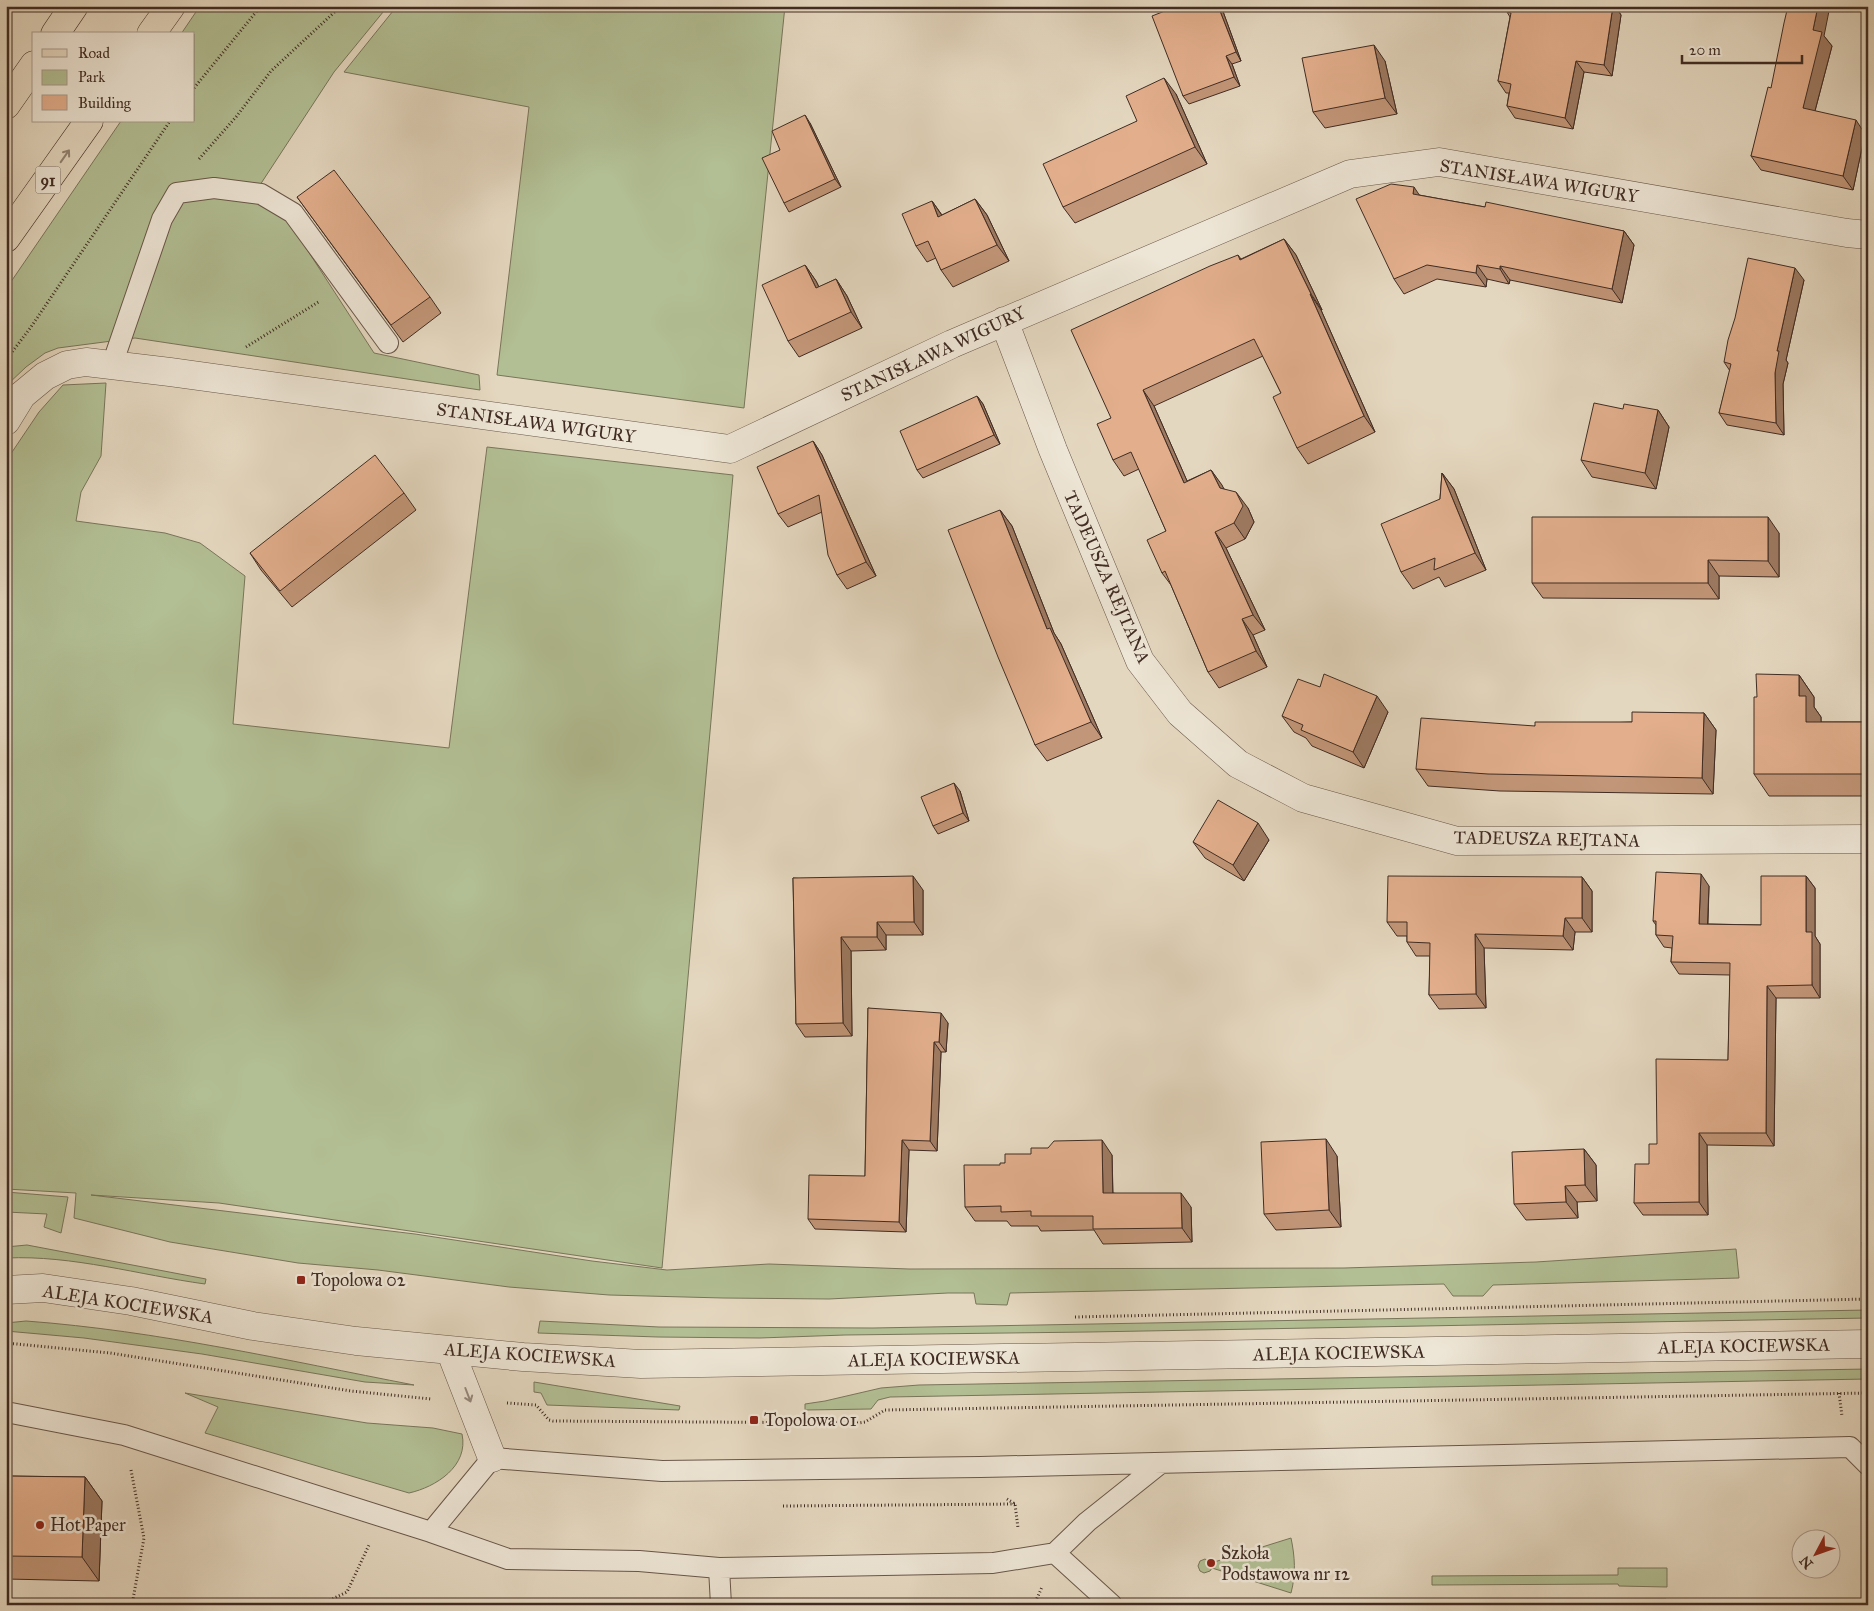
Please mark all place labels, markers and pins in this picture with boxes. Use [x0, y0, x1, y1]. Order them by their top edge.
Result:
place label: Topolowa 02 [311, 1269, 406, 1291]
marker: Topolowa 02 [295, 1274, 307, 1286]
place label: Topolowa 01 [764, 1409, 857, 1431]
marker: Topolowa 01 [748, 1414, 760, 1426]
place label: Hot Paper [50, 1514, 126, 1536]
marker: Hot Paper [34, 1519, 46, 1531]
place label: Szkoła Podstawowa nr 12 [1221, 1542, 1350, 1585]
marker: Szkoła Podstawowa nr 12 [1205, 1557, 1217, 1569]

